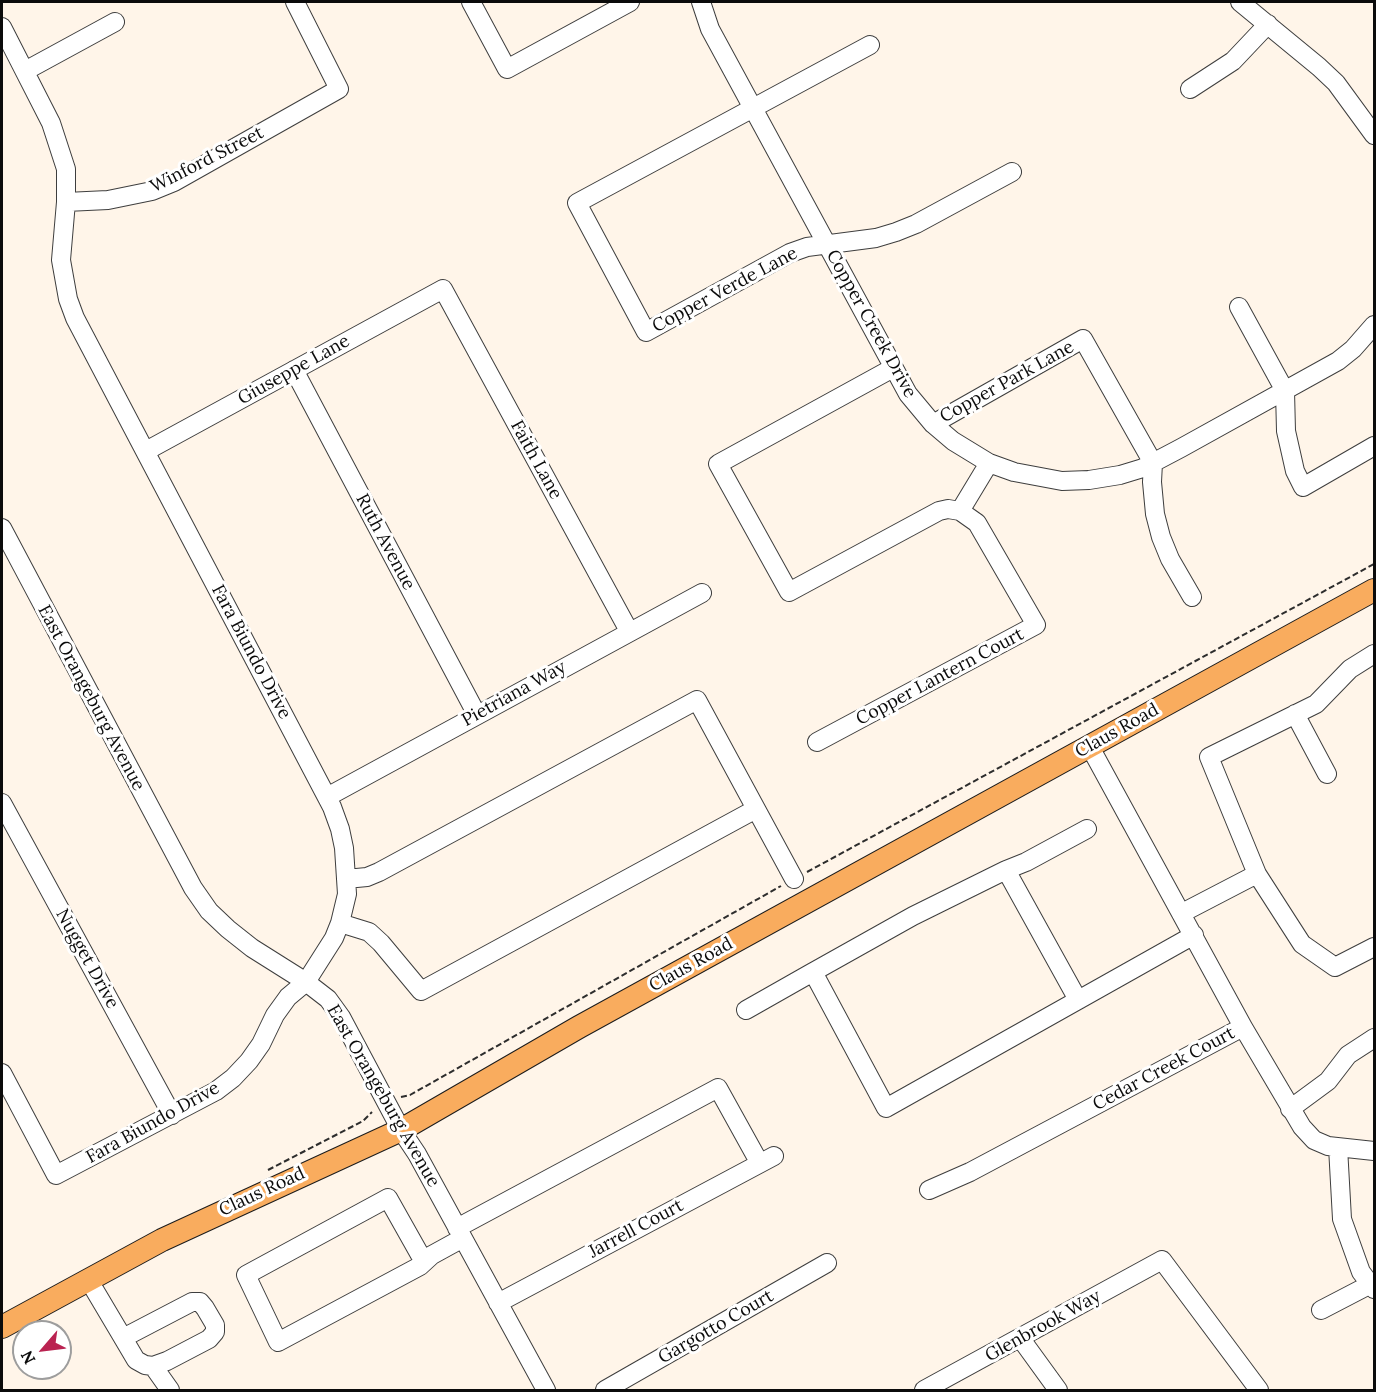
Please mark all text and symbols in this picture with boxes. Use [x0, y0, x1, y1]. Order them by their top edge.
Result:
street label: Winford Street [147, 122, 267, 198]
street label: Copper Verde Lane [649, 243, 801, 337]
street label: Copper Creek Drive [821, 246, 921, 402]
street label: Giuseppe Lane [234, 330, 354, 410]
street label: Copper Park Lane [936, 336, 1078, 428]
street label: Faith Lane [505, 417, 567, 503]
street label: Ruth Avenue [351, 490, 419, 594]
street label: Fara Biundo Drive [207, 581, 295, 723]
street label: East Orangeburg Avenue [33, 602, 149, 794]
street label: Copper Lantern Court [853, 624, 1027, 730]
street label: Pietriana Way [458, 657, 570, 731]
street label: Claus Road [1071, 699, 1163, 763]
street label: Nugget Drive [51, 905, 123, 1013]
street label: Claus Road [645, 933, 737, 997]
street label: East Orangeburg Avenue [322, 1001, 444, 1191]
street label: Cedar Creek Court [1089, 1022, 1239, 1116]
street label: Fara Biundo Drive [83, 1077, 223, 1169]
street label: Claus Road [216, 1163, 308, 1221]
street label: Jarrell Court [585, 1195, 687, 1263]
street label: Gargotto Court [655, 1285, 777, 1369]
street label: Glenbrook Way [981, 1285, 1105, 1367]
north arrow [12, 1320, 72, 1380]
text: N [16, 1347, 40, 1368]

